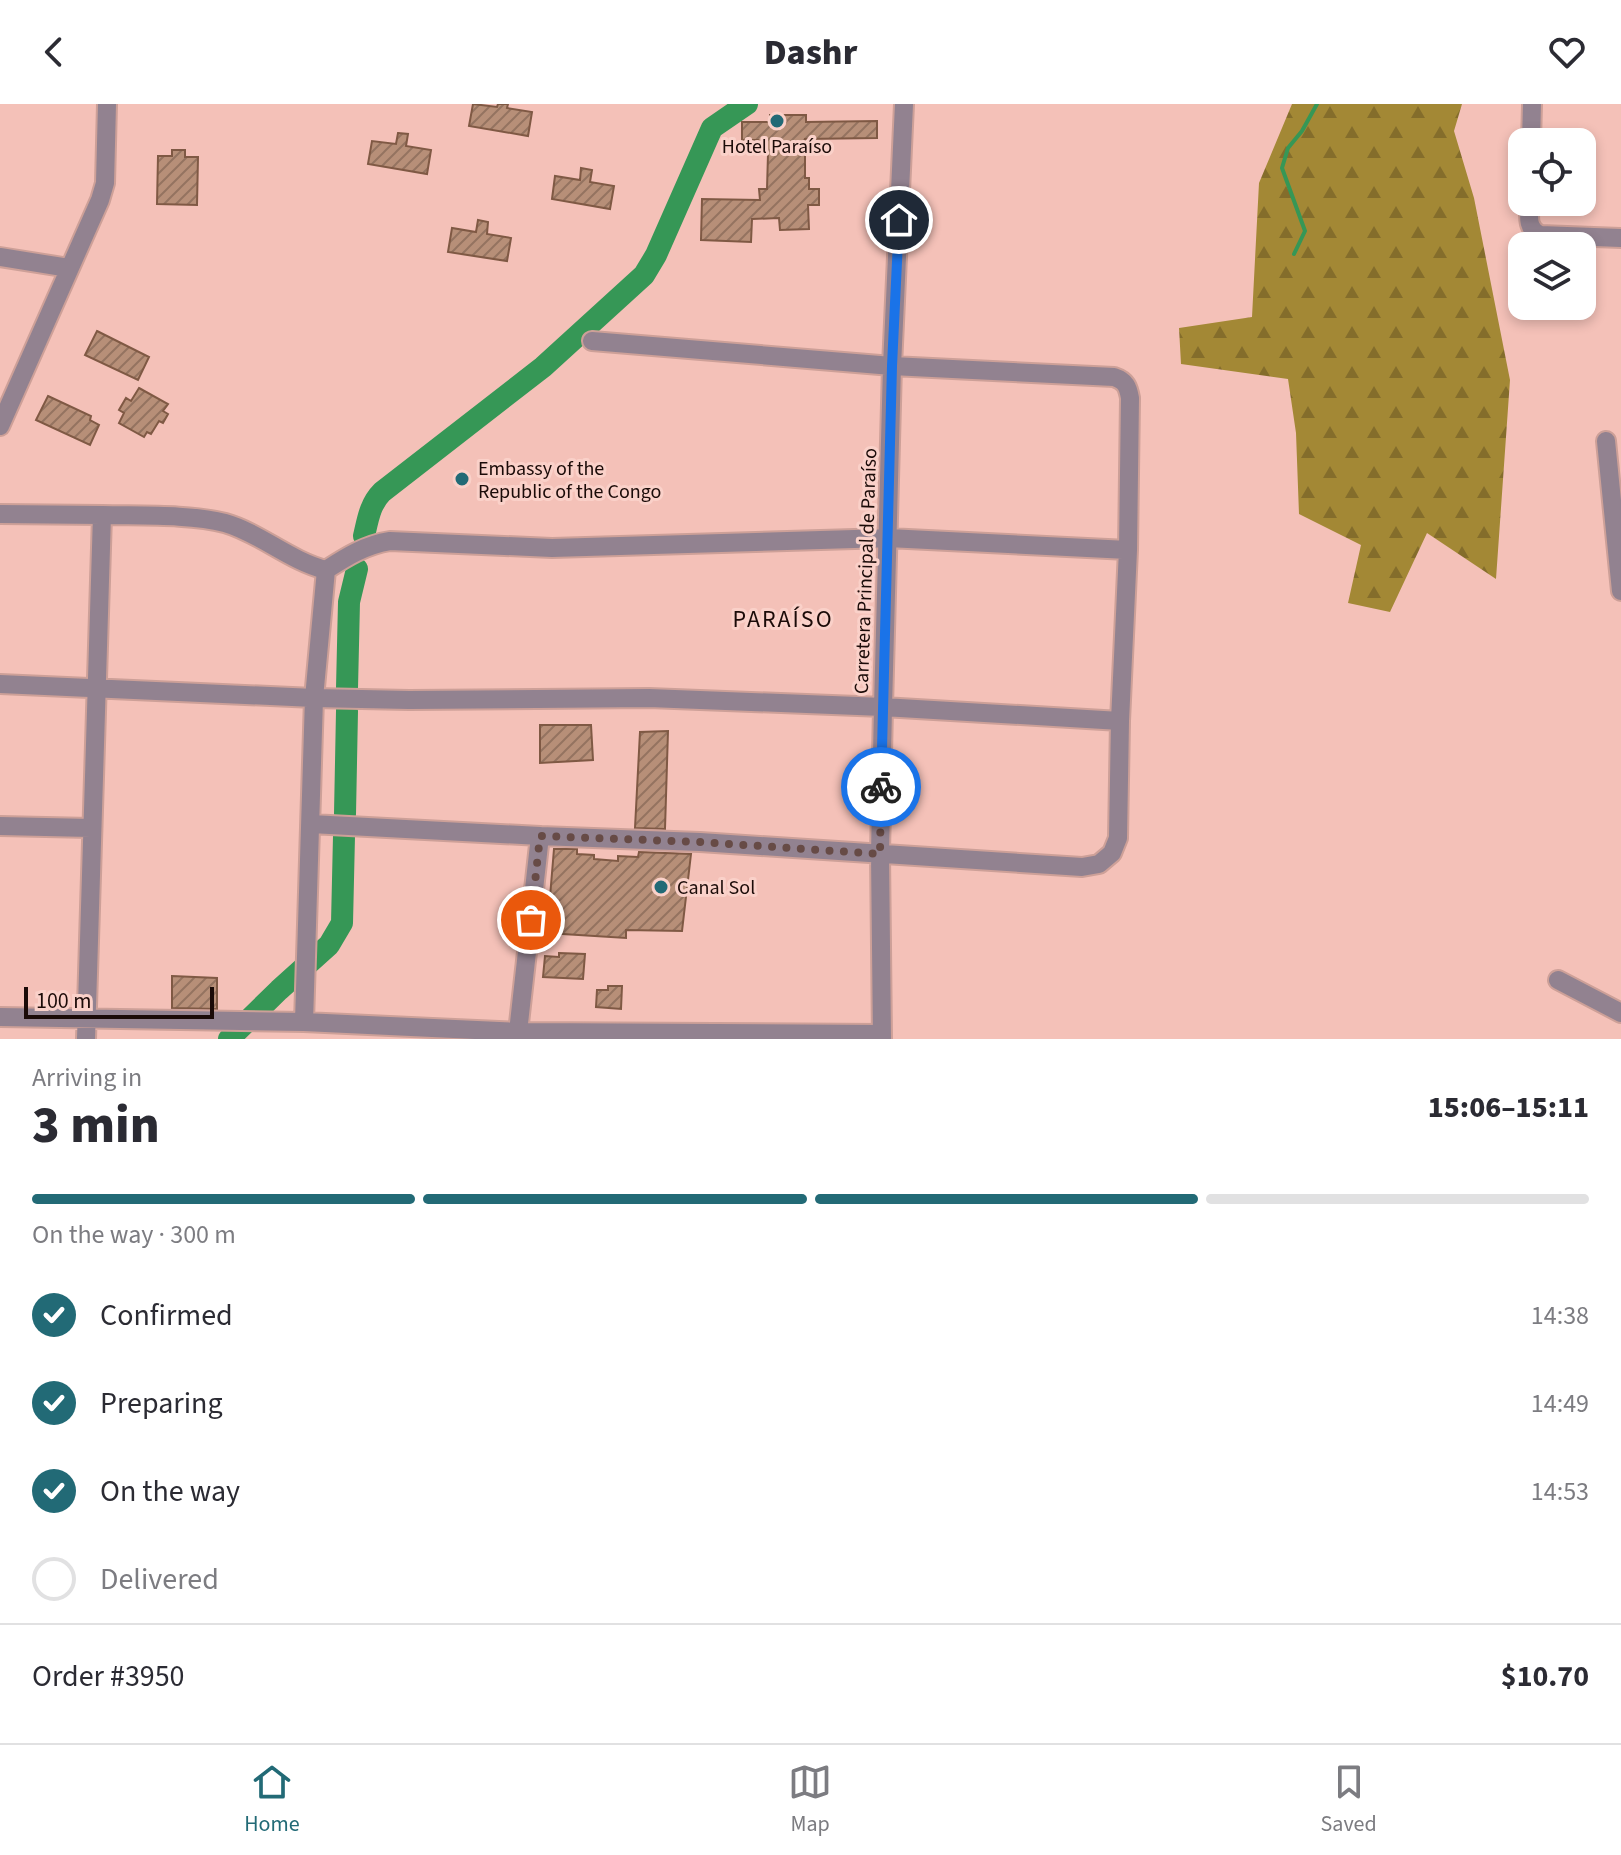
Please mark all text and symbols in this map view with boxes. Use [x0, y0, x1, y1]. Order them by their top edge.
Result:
text: Dashr [764, 27, 857, 78]
icon: back [32, 30, 76, 74]
icon: heart [1545, 30, 1589, 74]
marker: Hotel Paraíso [768, 112, 786, 130]
map controls [1508, 128, 1596, 320]
button: locate [1508, 128, 1596, 216]
place label: Hotel Paraíso [722, 133, 832, 161]
pin [865, 186, 933, 254]
icon: home [877, 198, 921, 242]
button: layers [1508, 232, 1596, 320]
street label: Carretera Principal de Paraíso [848, 447, 884, 695]
place label: Embassy of the Republic of the Congo [478, 455, 661, 506]
marker: Embassy of the Republic of the Congo [453, 470, 471, 488]
district label: PARAÍSO [732, 602, 834, 637]
courier [841, 747, 921, 827]
icon: bike [859, 765, 903, 809]
place label: Canal Sol [677, 874, 755, 902]
marker: Canal Sol [652, 878, 670, 896]
pin [497, 886, 565, 954]
icon: bag [509, 898, 553, 942]
scale bar [24, 983, 214, 1019]
text: 100 m [36, 985, 91, 1017]
text: Arriving in [32, 1059, 142, 1096]
text: 15:06–15:11 [1428, 1086, 1589, 1129]
text: 3 min [32, 1089, 160, 1163]
text: On the way · 300 m [32, 1216, 236, 1253]
icon: check [32, 1293, 76, 1337]
text: Confirmed [100, 1294, 233, 1337]
text: 14:38 [1531, 1297, 1589, 1334]
icon: check [32, 1381, 76, 1425]
text: Preparing [100, 1382, 223, 1425]
text: 14:49 [1531, 1385, 1589, 1422]
icon: check [32, 1469, 76, 1513]
text: On the way [100, 1470, 240, 1513]
text: 14:53 [1531, 1473, 1589, 1510]
text: Delivered [100, 1558, 219, 1601]
text: Order #3950 [32, 1655, 185, 1698]
text: $10.70 [1501, 1655, 1589, 1698]
tab: Home [244, 1760, 300, 1840]
tab: Map [788, 1760, 832, 1840]
tab: Saved [1321, 1760, 1377, 1840]

